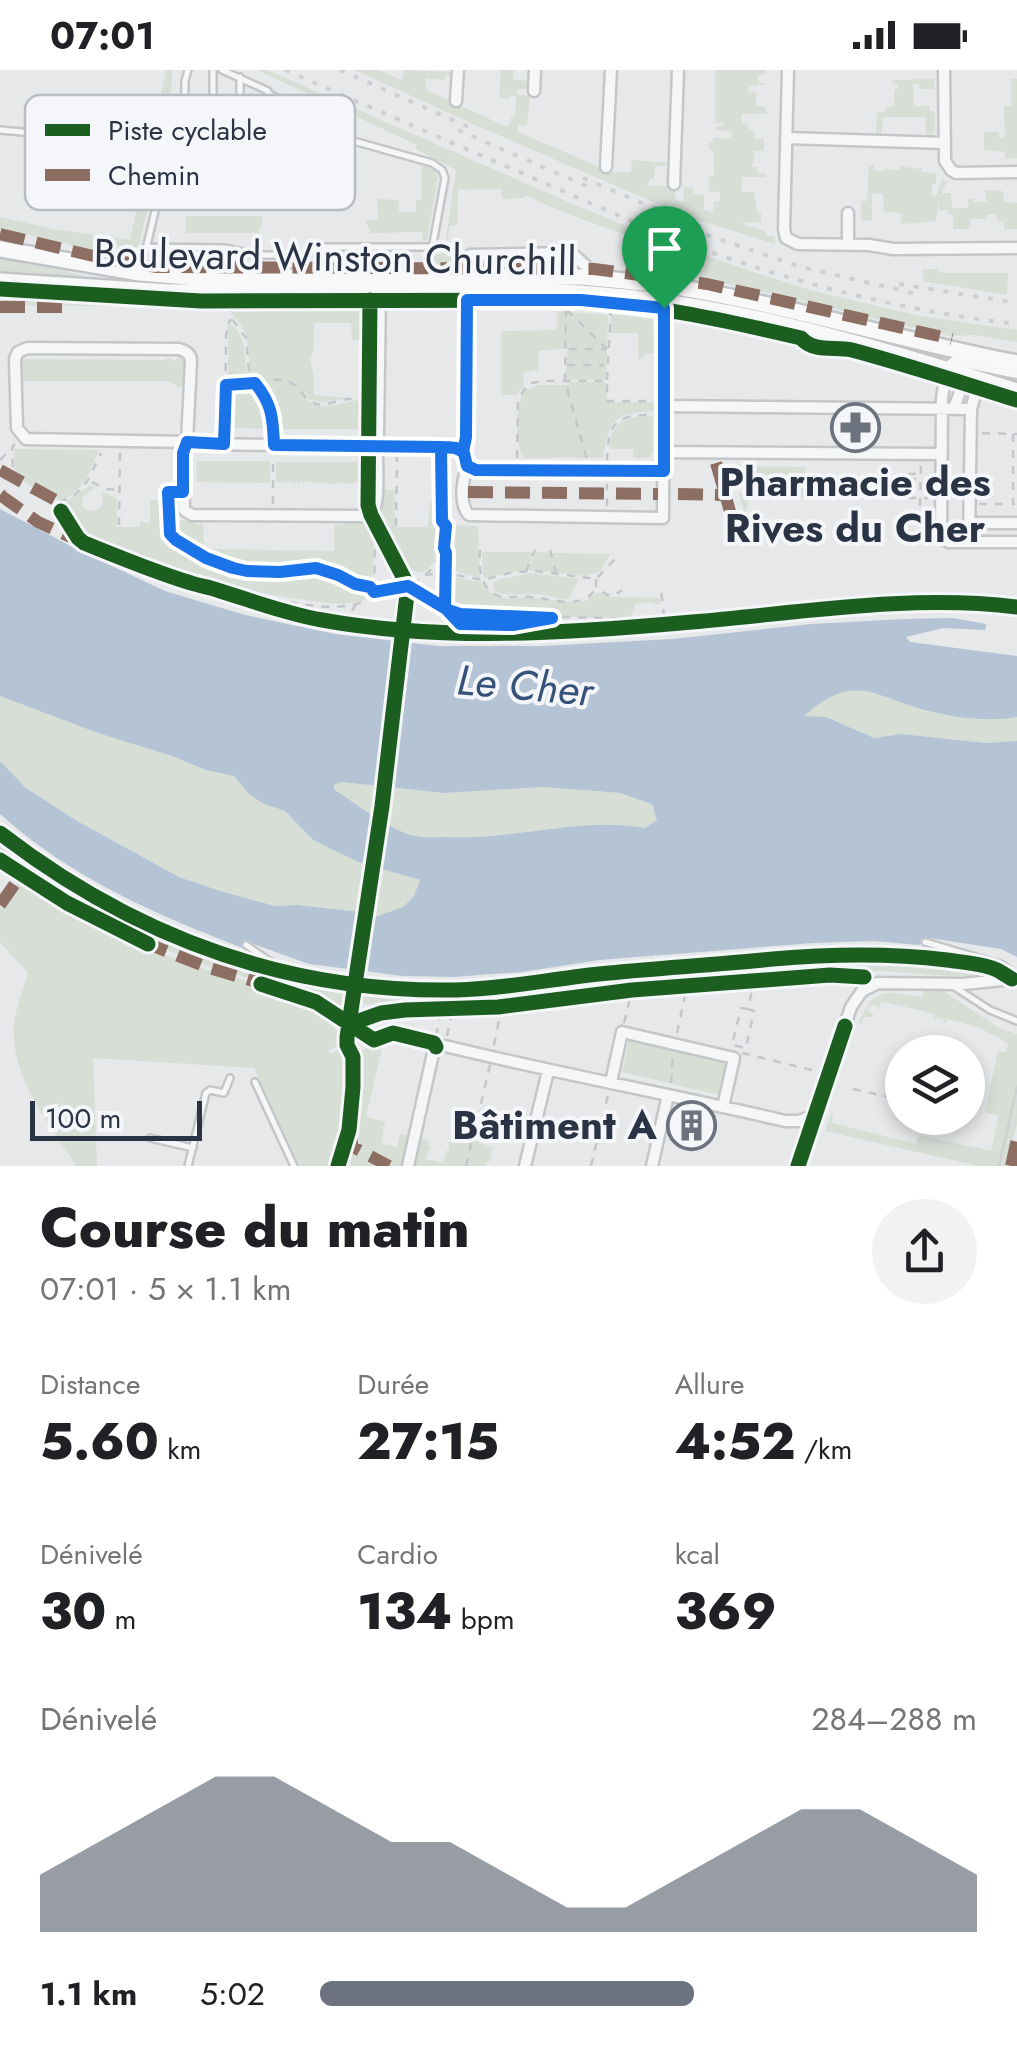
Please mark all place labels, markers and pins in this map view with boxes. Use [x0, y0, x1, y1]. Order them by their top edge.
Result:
pin [622, 206, 707, 309]
pharmacy icon: Pharmacie des Rives du Cher [829, 401, 881, 453]
place label: Pharmacie des Rives du Cher [719, 453, 991, 557]
place label: Bâtiment A [452, 1096, 658, 1154]
building icon: Bâtiment A [666, 1099, 718, 1151]

